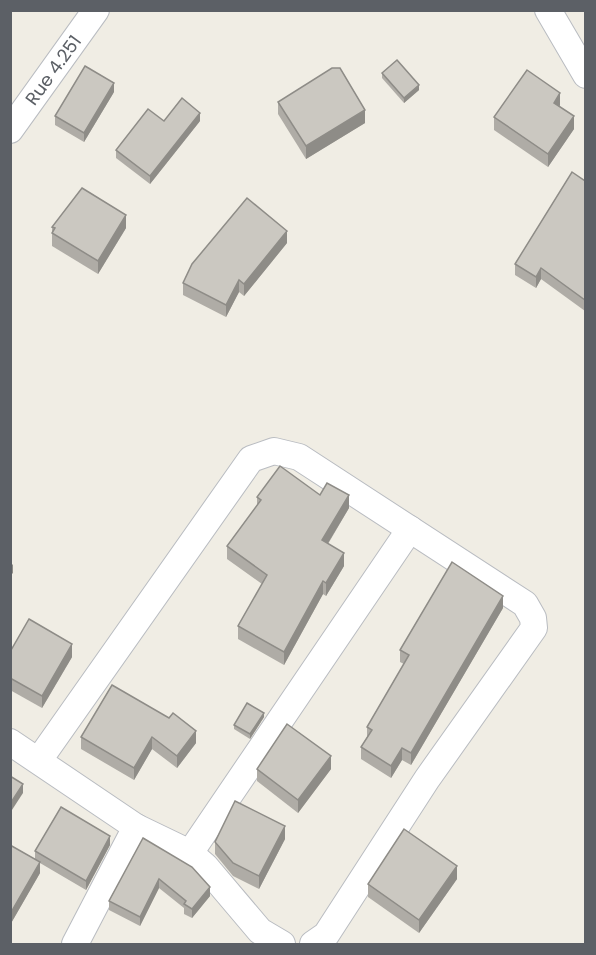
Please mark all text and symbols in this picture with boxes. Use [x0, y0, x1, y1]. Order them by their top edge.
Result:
street label: Rue 4.251 [19, 30, 87, 110]

